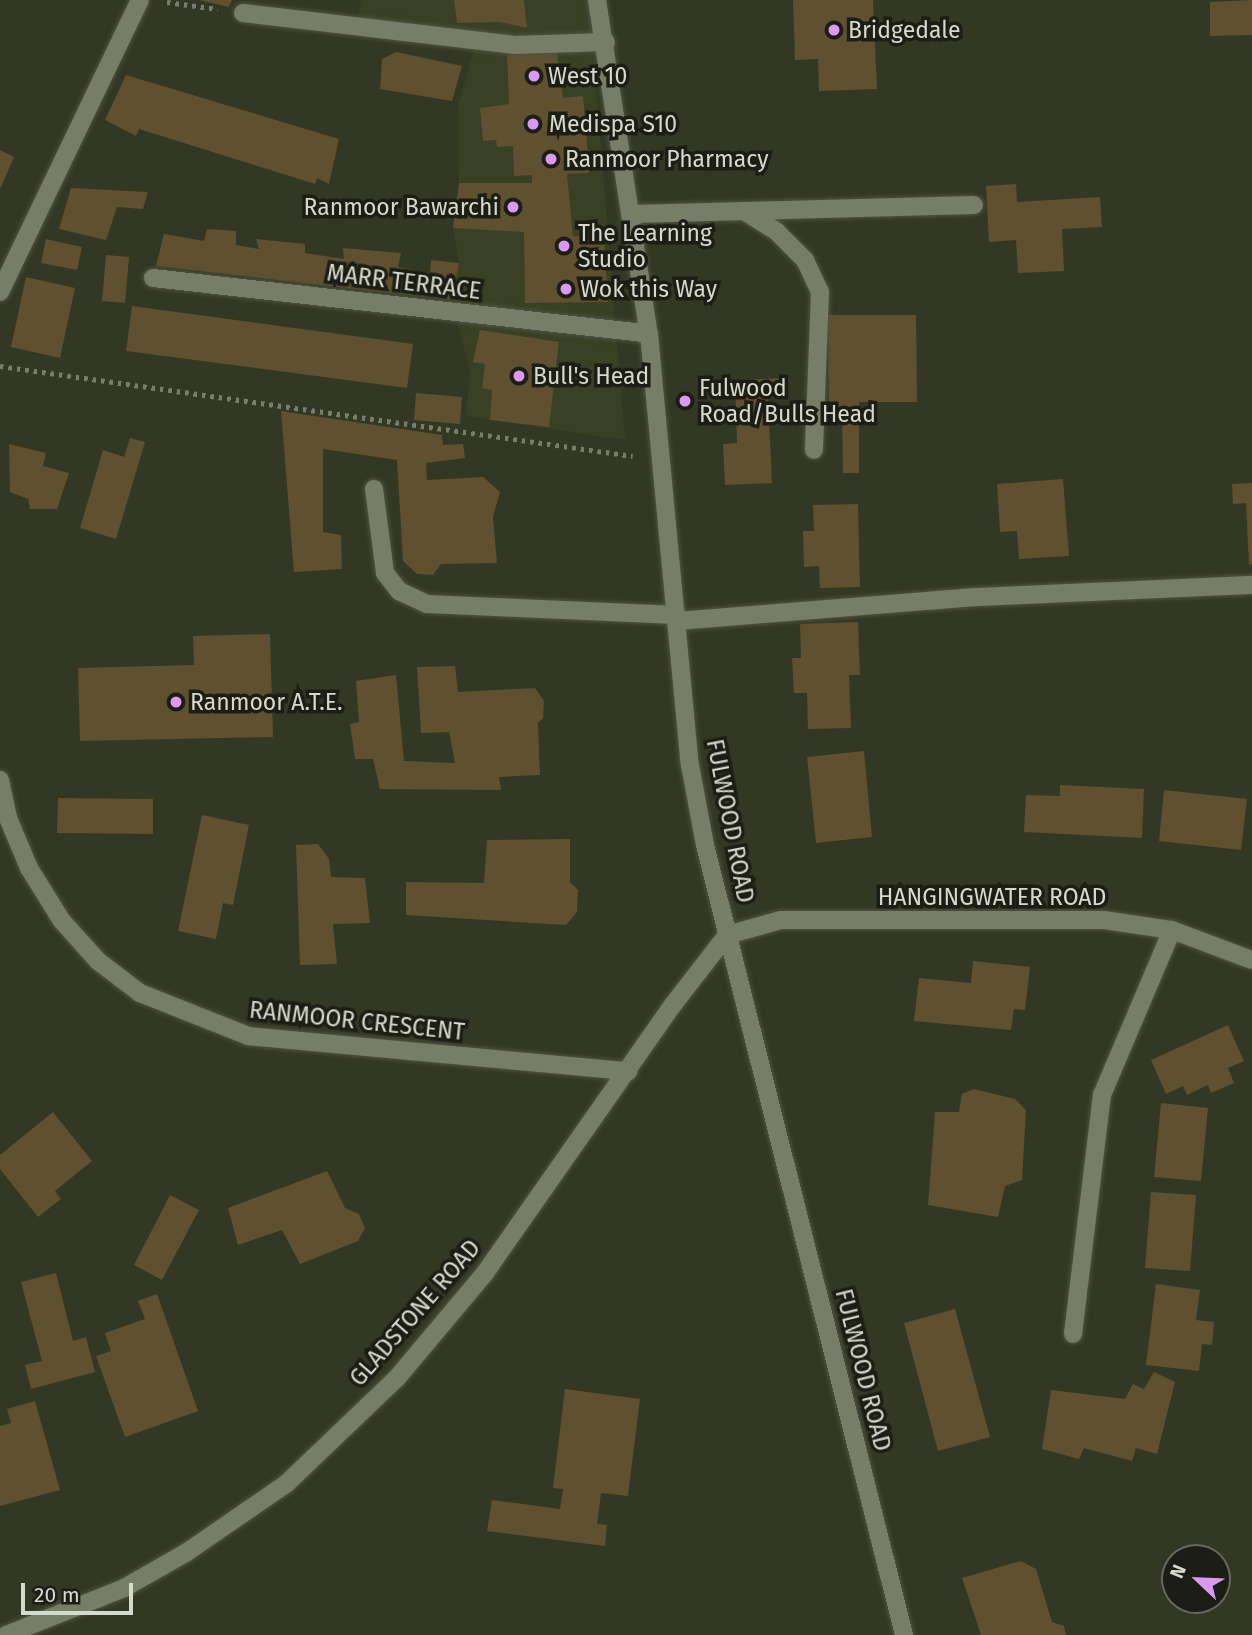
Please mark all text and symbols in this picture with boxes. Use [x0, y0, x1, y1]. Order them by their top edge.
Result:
place label: Bridgedale [848, 16, 960, 44]
marker: Bridgedale [826, 22, 842, 38]
place label: West 10 [548, 62, 627, 90]
marker: West 10 [526, 68, 542, 84]
place label: Medispa S10 [549, 110, 677, 138]
marker: Medispa S10 [523, 114, 543, 134]
place label: Ranmoor Pharmacy [565, 145, 769, 173]
marker: Ranmoor Pharmacy [543, 151, 559, 167]
place label: Ranmoor Bawarchi [304, 193, 499, 221]
marker: Ranmoor Bawarchi [505, 199, 521, 215]
place label: The Learning Studio [578, 219, 712, 273]
marker: The Learning Studio [556, 238, 572, 254]
street label: MARR TERRACE [325, 259, 483, 305]
place label: Wok this Way [580, 275, 717, 303]
marker: Wok this Way [558, 281, 574, 297]
place label: Bull's Head [533, 362, 649, 390]
marker: Bull's Head [511, 368, 527, 384]
place label: Fulwood Road/Bulls Head [699, 374, 876, 428]
marker: Fulwood Road/Bulls Head [677, 393, 693, 409]
place label: Ranmoor A.T.E. [190, 688, 342, 716]
marker: Ranmoor A.T.E. [168, 694, 184, 710]
street label: FULWOOD ROAD [701, 737, 759, 905]
street label: HANGINGWATER ROAD [878, 883, 1106, 911]
street label: RANMOOR CRESCENT [248, 996, 466, 1046]
street label: GLADSTONE ROAD [344, 1234, 486, 1392]
street label: FULWOOD ROAD [830, 1286, 896, 1454]
north arrow [1161, 1544, 1231, 1614]
text: N [1165, 1561, 1191, 1582]
scale bar [24, 1568, 136, 1612]
text: 20 m [34, 1582, 80, 1608]

